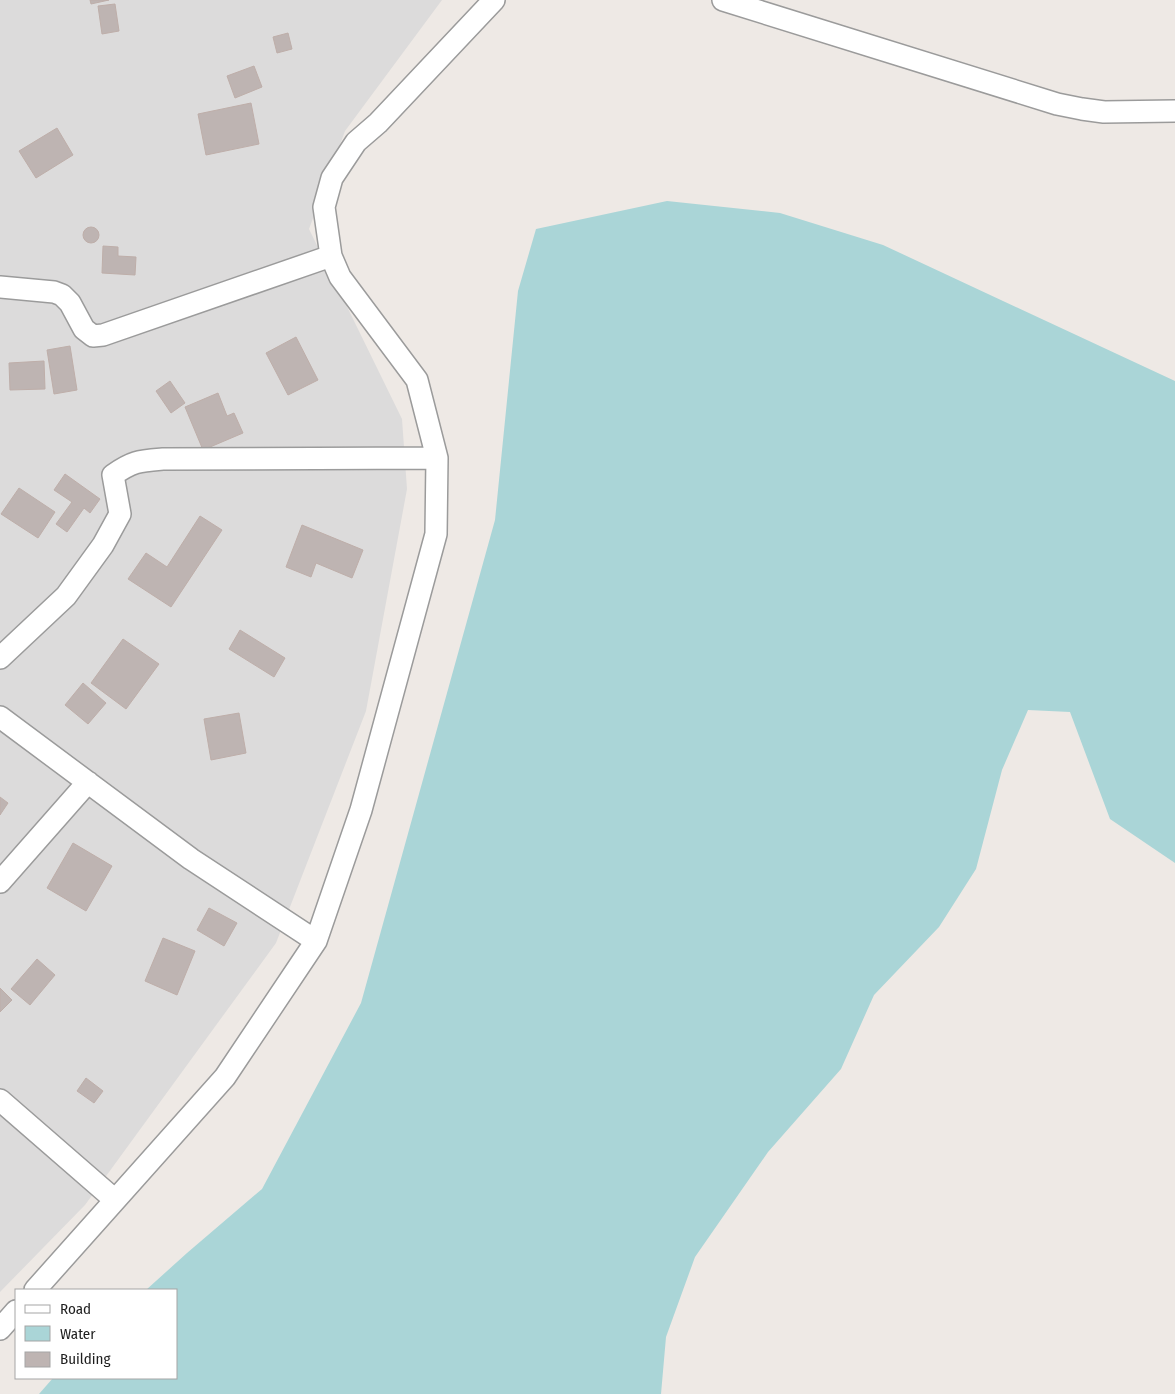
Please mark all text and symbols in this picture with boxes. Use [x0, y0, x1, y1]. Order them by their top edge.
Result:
legend [15, 1289, 178, 1379]
text: Road [60, 1300, 91, 1318]
text: Water [60, 1325, 96, 1343]
text: Building [60, 1350, 111, 1368]

